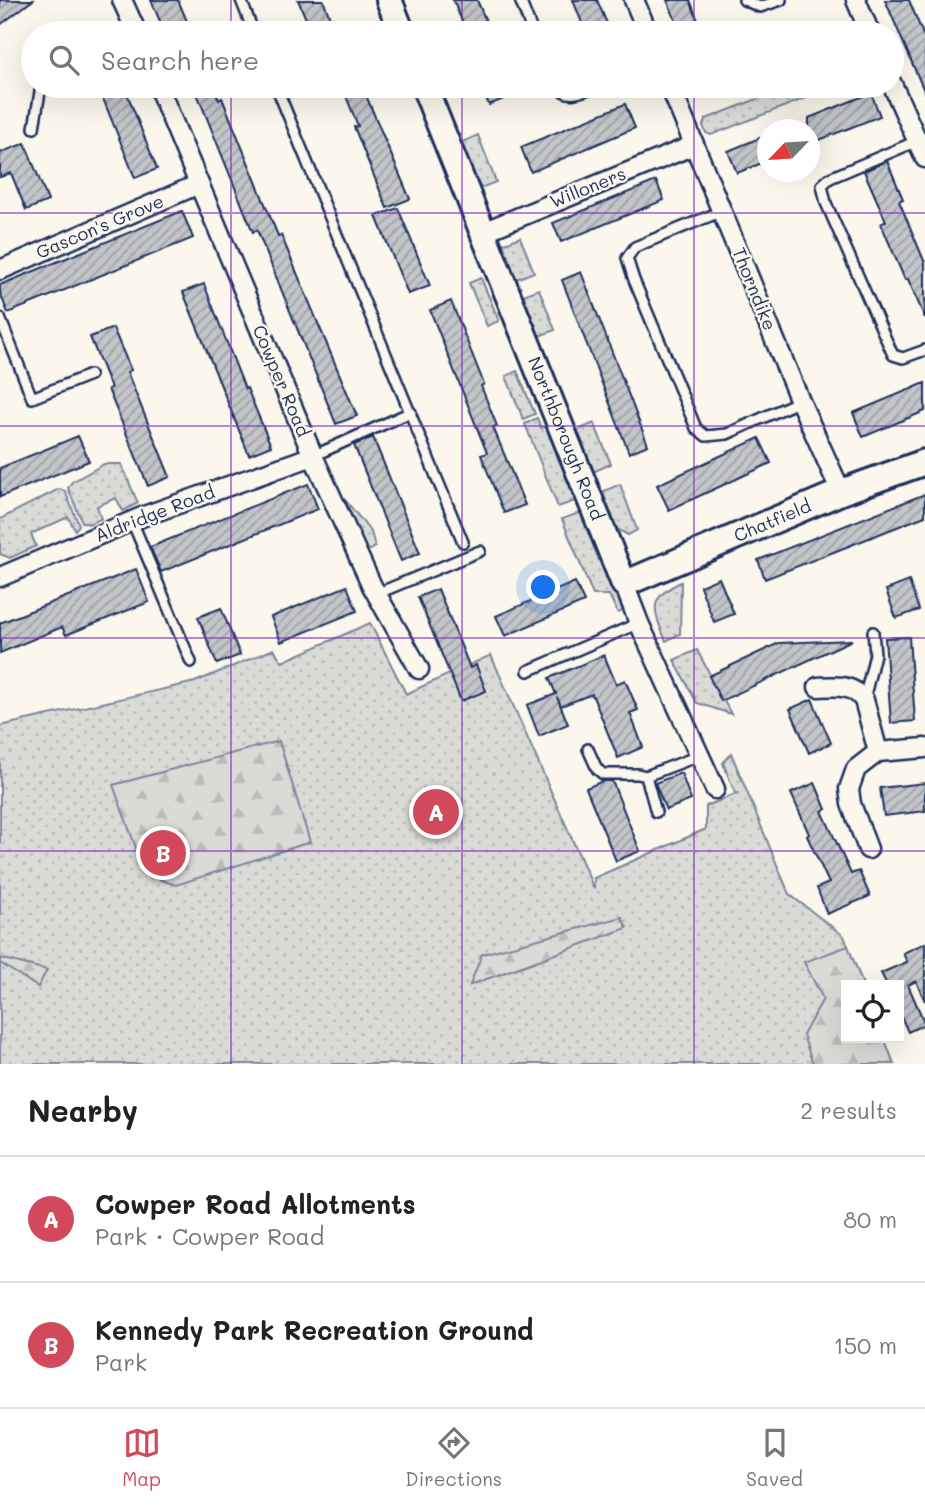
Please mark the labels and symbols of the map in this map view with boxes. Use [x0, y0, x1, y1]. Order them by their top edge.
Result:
north arrow [757, 119, 820, 182]
street label: Willoners [546, 161, 629, 213]
street label: Gascon's Grove [32, 188, 167, 264]
street label: Thorndike [727, 244, 782, 334]
street label: Cowper Road [248, 321, 316, 440]
street label: Northborough Road [523, 353, 610, 524]
street label: Aldridge Road [91, 479, 218, 547]
street label: Chatfield [730, 493, 814, 547]
your location [526, 570, 560, 604]
pin: A [413, 786, 459, 838]
pin: B [140, 827, 186, 879]

